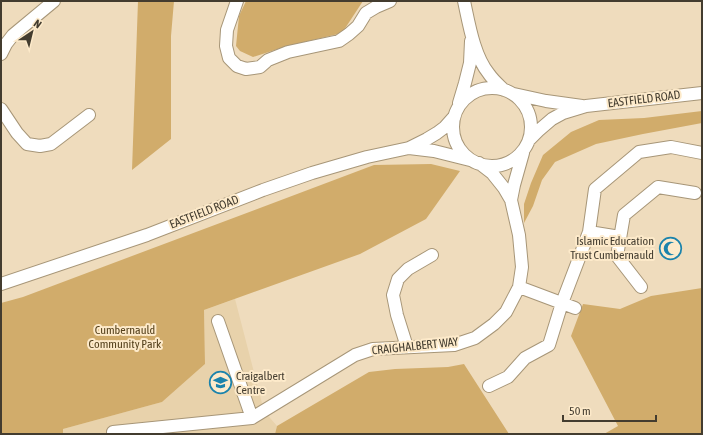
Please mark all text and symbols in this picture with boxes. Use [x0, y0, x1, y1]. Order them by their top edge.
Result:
north arrow [12, 12, 52, 52]
text: N [32, 17, 44, 31]
street label: EASTFIELD ROAD [607, 88, 681, 110]
street label: EASTFIELD ROAD [168, 192, 241, 232]
place label: Islamic Education Trust Cumbernauld [570, 234, 654, 262]
mosque icon: Islamic Education Trust Cumbernauld [657, 235, 683, 261]
park label: Cumbernauld Community Park [89, 323, 162, 351]
street label: CRAIGHALBERT WAY [371, 334, 460, 358]
place label: Craigalbert Centre [236, 369, 285, 397]
school or university icon: Craigalbert Centre [207, 370, 233, 396]
scale bar [563, 397, 656, 423]
text: 50 m [569, 404, 591, 418]

